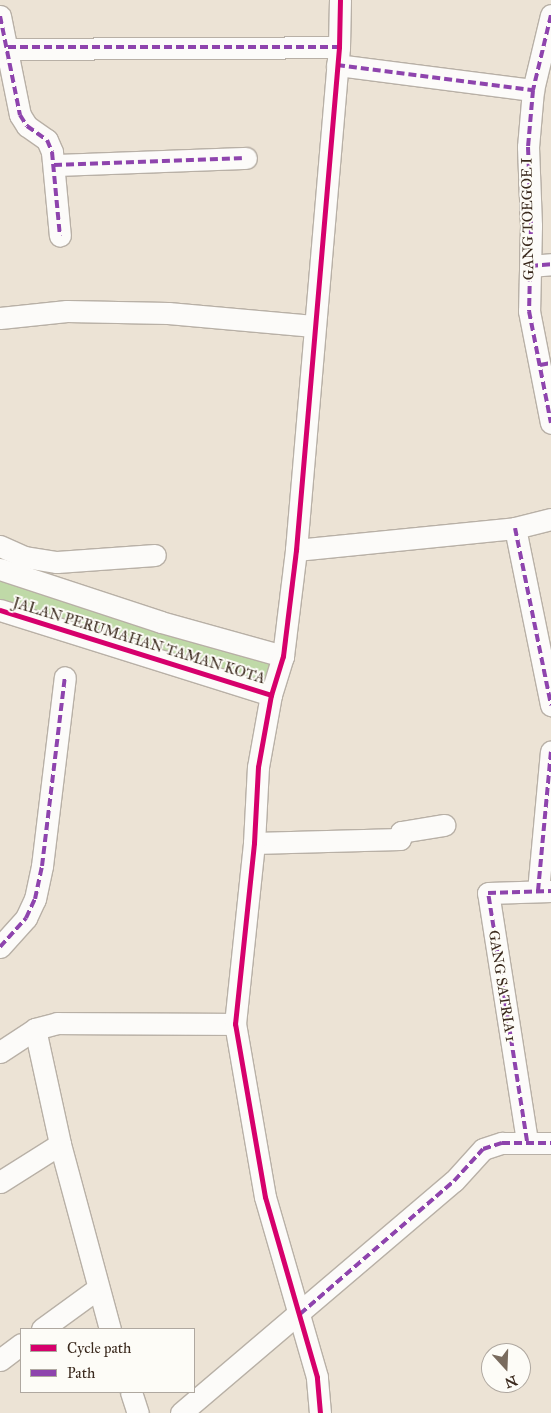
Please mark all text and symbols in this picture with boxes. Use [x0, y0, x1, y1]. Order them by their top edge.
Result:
street label: GANG TOEGOE I [518, 157, 538, 281]
street label: JALAN PERUMAHAN TAMAN KOTA [11, 594, 267, 688]
street label: GANG SATRIA 1 [484, 929, 520, 1043]
legend [20, 1328, 195, 1393]
text: Cycle path [67, 1339, 131, 1357]
north arrow [481, 1343, 531, 1393]
text: Path [67, 1364, 95, 1382]
text: N [502, 1372, 519, 1392]

